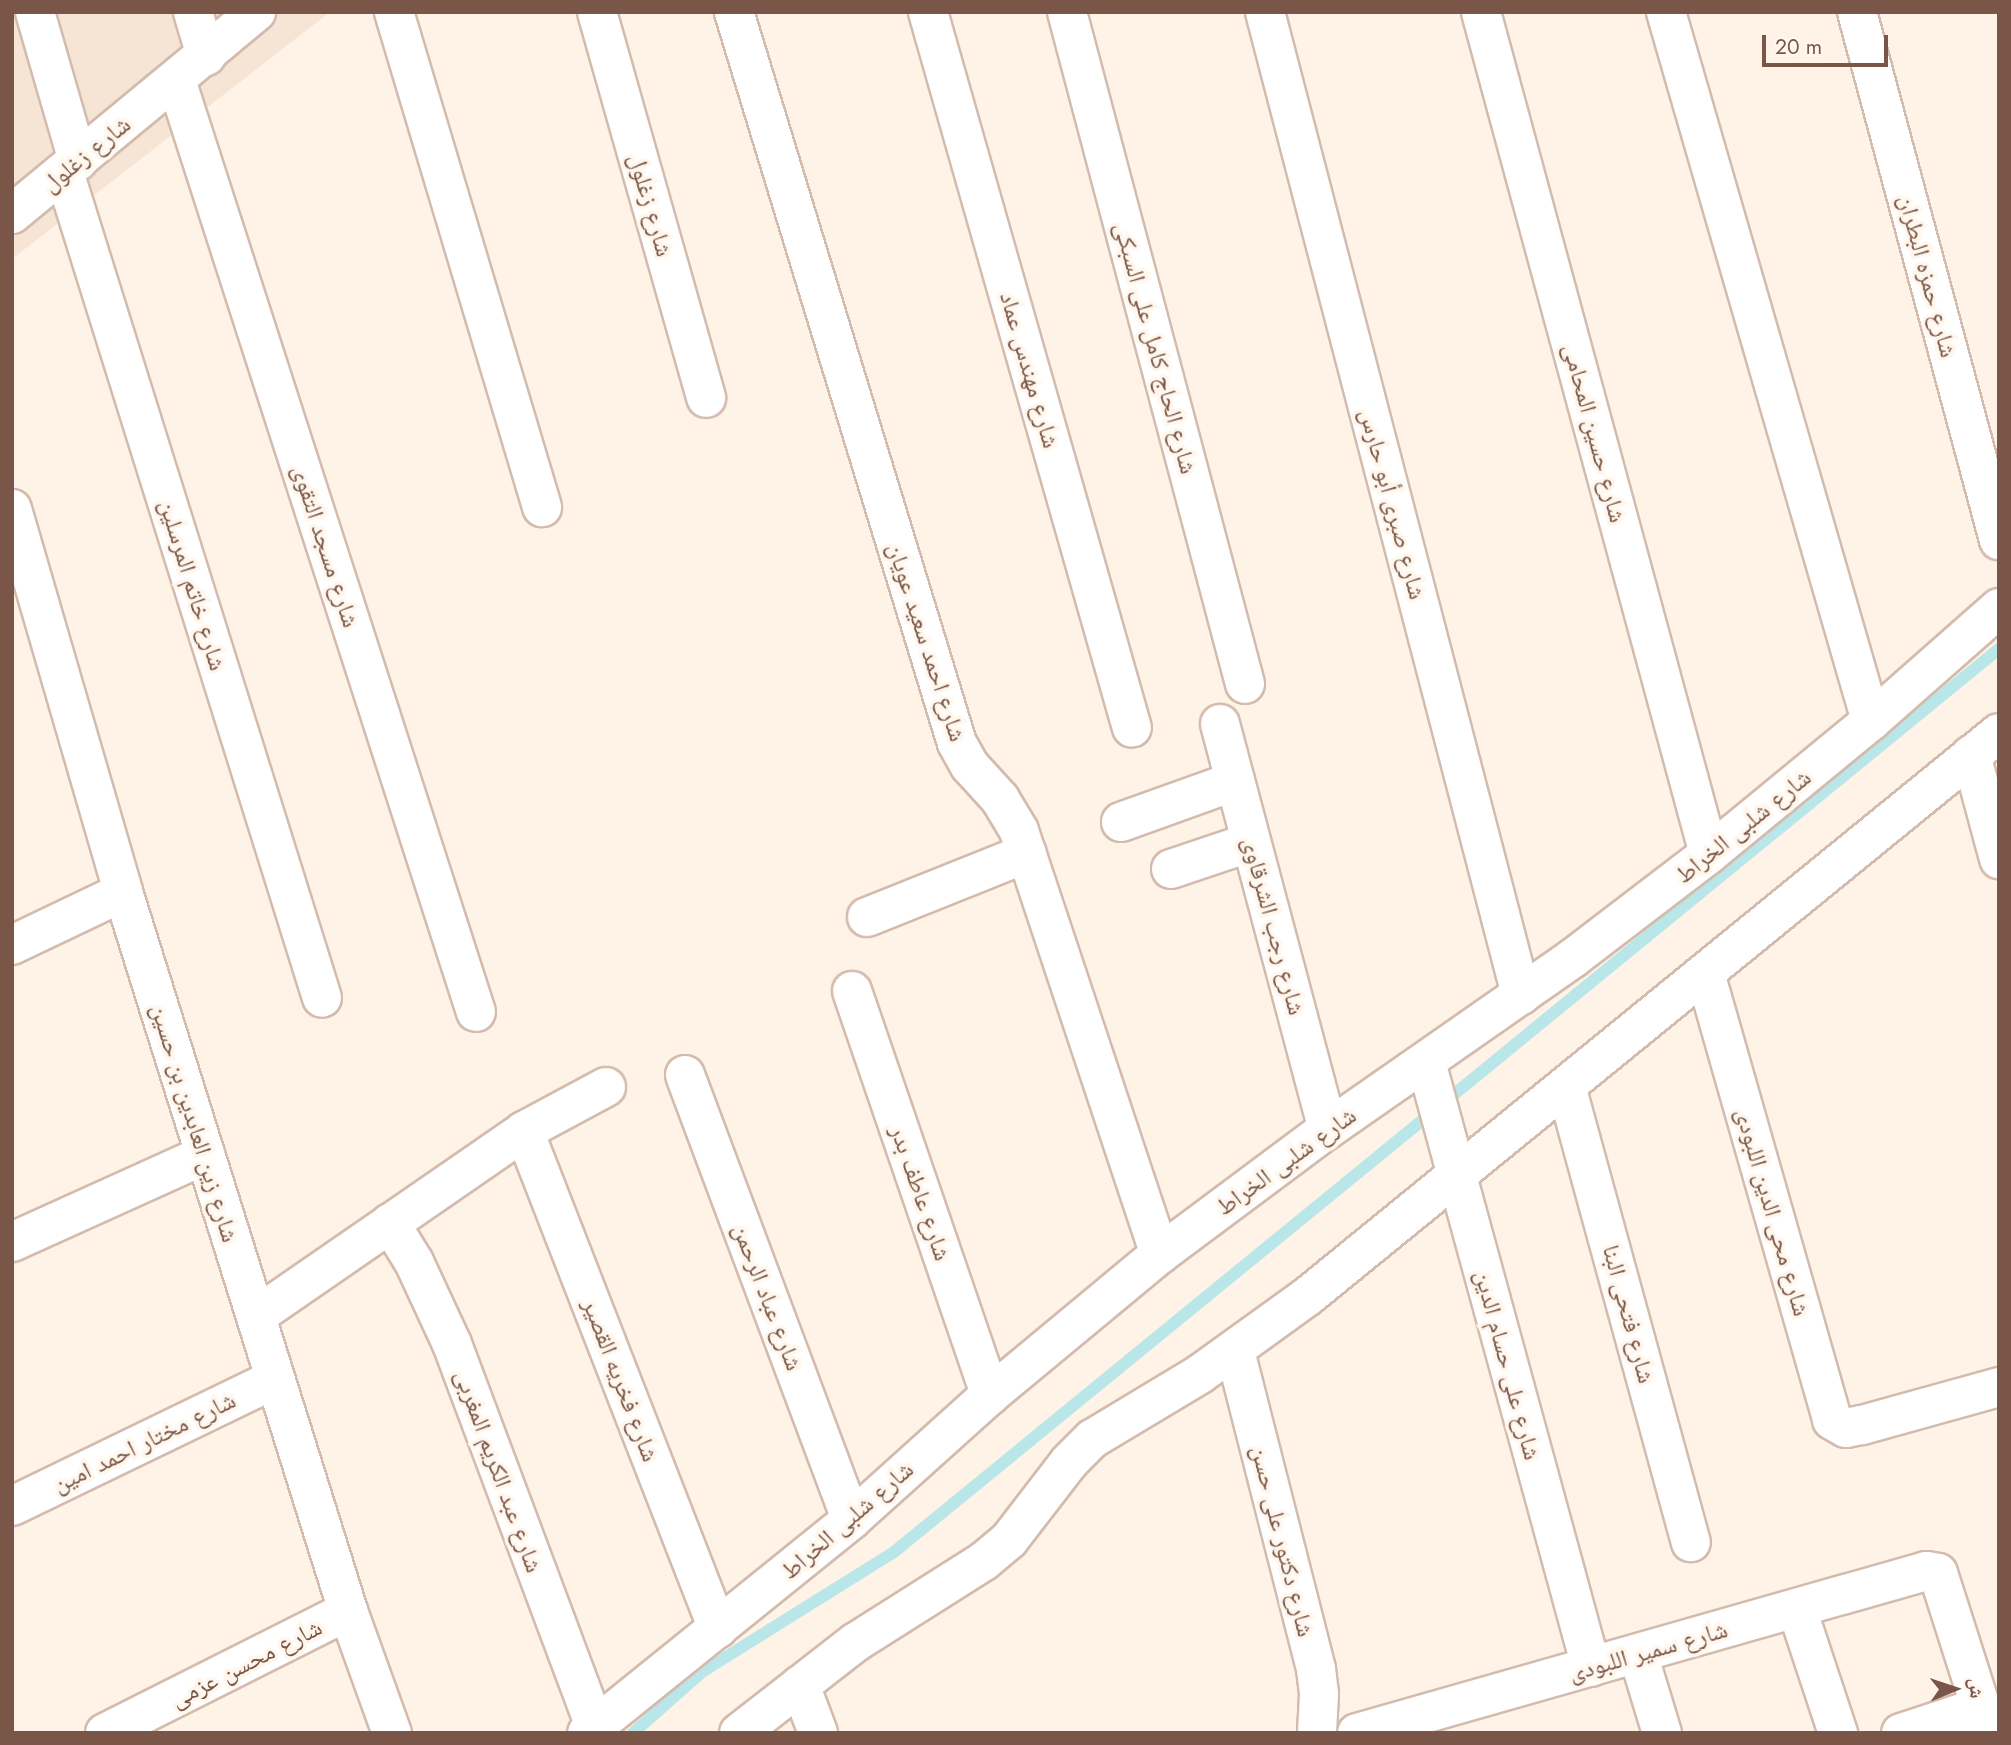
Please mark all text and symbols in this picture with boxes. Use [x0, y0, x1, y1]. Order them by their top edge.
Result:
scale bar [1766, 21, 1892, 65]
text: 20 m [1775, 32, 1822, 62]
street label: شارع زغلول [36, 110, 136, 198]
street label: شارع زغلول [623, 150, 679, 260]
street label: شارع حمزه البطران [1892, 192, 1964, 360]
street label: شارع الحاج كامل على السبكى [1109, 219, 1203, 477]
street label: شارع مهندس عماد [994, 289, 1066, 451]
street label: شارع حسين المحامى [1557, 340, 1633, 526]
street label: شارع صبرى أبو حارس [1354, 406, 1432, 602]
street label: شارع مسجد التقوى [286, 461, 366, 631]
street label: شارع خاتم المرسلين [153, 496, 233, 674]
street label: شارع احمد سعيد عويان [881, 539, 973, 745]
street label: شارع شلبى الخراط [1669, 763, 1817, 889]
street label: شارع رجب الشرقاوى [1236, 834, 1312, 1018]
street label: شارع زين العابدين بن حسين [145, 1000, 245, 1246]
street label: شارع شلبى الخراط [1210, 1101, 1362, 1221]
street label: شارع محى الدين اللبودى [1730, 1105, 1816, 1319]
street label: شارع عاطف بدر [884, 1122, 958, 1264]
street label: شارع عباد الرحمن [727, 1220, 809, 1374]
street label: شارع فتحى البنا [1597, 1242, 1661, 1386]
street label: شارع على حسام الدين [1469, 1267, 1547, 1463]
street label: شارع فخريه القصير [577, 1295, 665, 1465]
street label: شارع عبد الكريم المغربى [449, 1366, 549, 1576]
street label: شارع مختار احمد امين [48, 1385, 240, 1499]
street label: شارع دكتور على حسن [1245, 1442, 1321, 1640]
street label: شارع شلبى الخراط [775, 1455, 919, 1585]
street label: شارع محسن عزمى [165, 1612, 327, 1714]
street label: شارع سمير اللبودى [1565, 1615, 1731, 1687]
north arrow [1920, 1654, 1990, 1724]
text: ش [1963, 1678, 1990, 1699]

